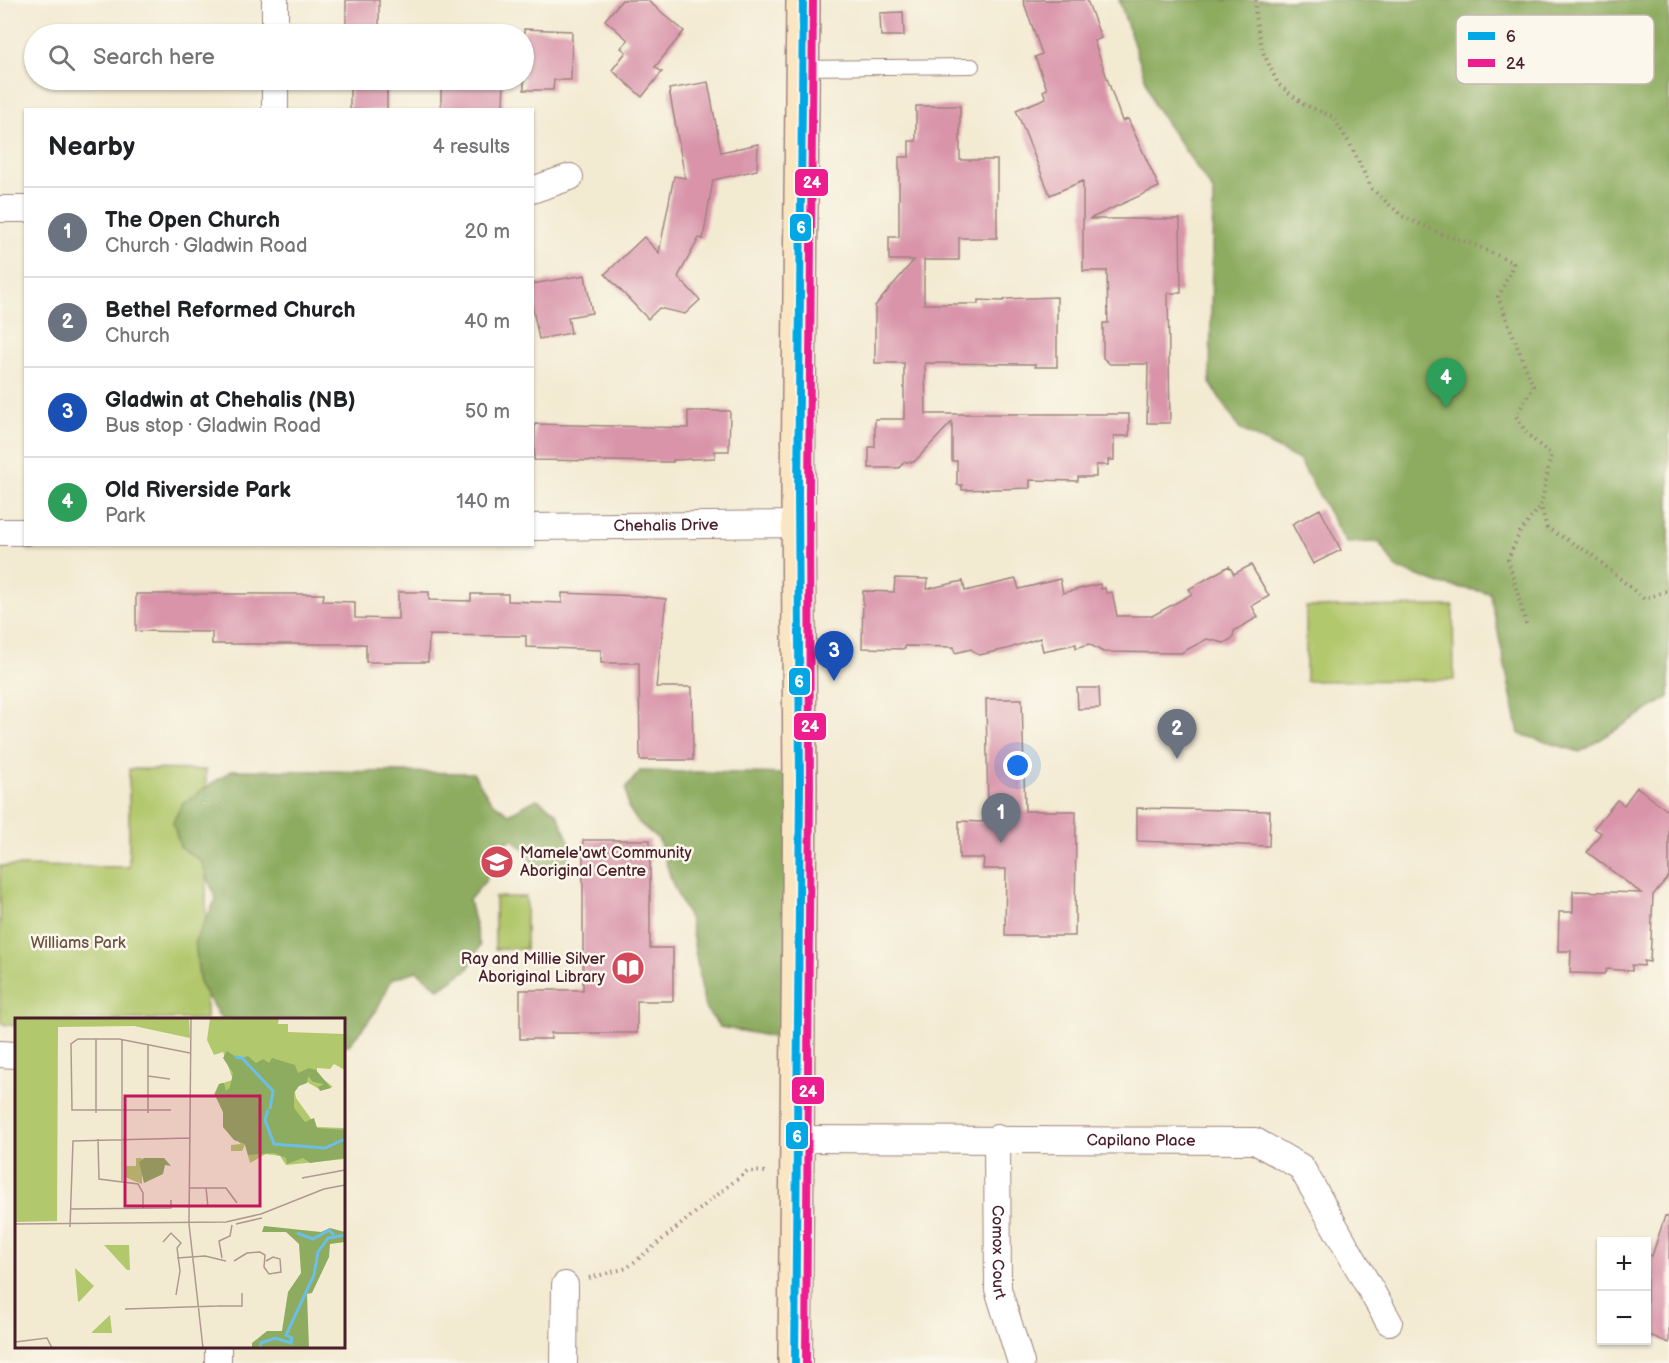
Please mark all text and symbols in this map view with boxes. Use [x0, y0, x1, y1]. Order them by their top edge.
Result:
legend [1456, 15, 1654, 84]
search box [24, 24, 534, 90]
text: 6 [1506, 28, 1516, 47]
icon: search [45, 41, 78, 74]
text: Search here [93, 44, 215, 71]
text: 24 [1506, 55, 1525, 74]
text: Nearby [48, 132, 135, 163]
text: 4 results [432, 135, 510, 159]
line badge: 24 [794, 168, 829, 197]
text: 24 [803, 174, 822, 193]
text: The Open Church [105, 207, 280, 234]
line badge: 6 [789, 213, 812, 242]
text: 6 [796, 219, 806, 238]
text: 1 [63, 220, 72, 244]
text: 20 m [465, 220, 510, 244]
text: Church · Gladwin Road [105, 234, 307, 258]
text: Bethel Reformed Church [105, 297, 356, 324]
text: 2 [62, 310, 73, 334]
text: 40 m [464, 310, 510, 334]
text: Church [105, 324, 170, 348]
pin: 4 [1426, 358, 1466, 408]
text: Gladwin at Chehalis (NB) [105, 387, 356, 414]
text: 3 [62, 400, 73, 424]
text: 50 m [465, 400, 510, 424]
text: Bus stop · Gladwin Road [105, 414, 321, 438]
text: Old Riverside Park [105, 477, 291, 504]
text: 4 [62, 490, 73, 514]
text: 140 m [456, 490, 510, 514]
text: Park [105, 504, 145, 528]
street label: Chehalis Drive [613, 515, 719, 536]
pin: 3 [814, 632, 854, 681]
line badge: 6 [788, 667, 811, 696]
text: 6 [794, 673, 804, 692]
pin: 2 [1158, 710, 1196, 759]
line badge: 24 [793, 712, 827, 741]
text: 24 [801, 718, 820, 737]
your location [1003, 751, 1032, 780]
pin: 1 [982, 794, 1020, 843]
school or university icon: Mamele'awt Community Aboriginal Centre [479, 844, 515, 880]
place label: Mamele'awt Community Aboriginal Centre [520, 844, 692, 881]
park label: Williams Park [30, 934, 126, 953]
place label: Ray and Millie Silver Aboriginal Library [461, 950, 606, 987]
library icon: Ray and Millie Silver Aboriginal Library [610, 950, 646, 986]
inset map [15, 1018, 345, 1348]
line badge: 24 [791, 1076, 825, 1105]
text: 24 [799, 1083, 818, 1102]
line badge: 6 [785, 1121, 809, 1150]
text: 6 [792, 1128, 802, 1147]
street label: Capilano Place [1086, 1131, 1196, 1150]
street label: Comox Court [988, 1205, 1010, 1302]
map controls [1597, 1237, 1651, 1345]
button: + [1597, 1237, 1651, 1291]
button: − [1597, 1291, 1651, 1345]

